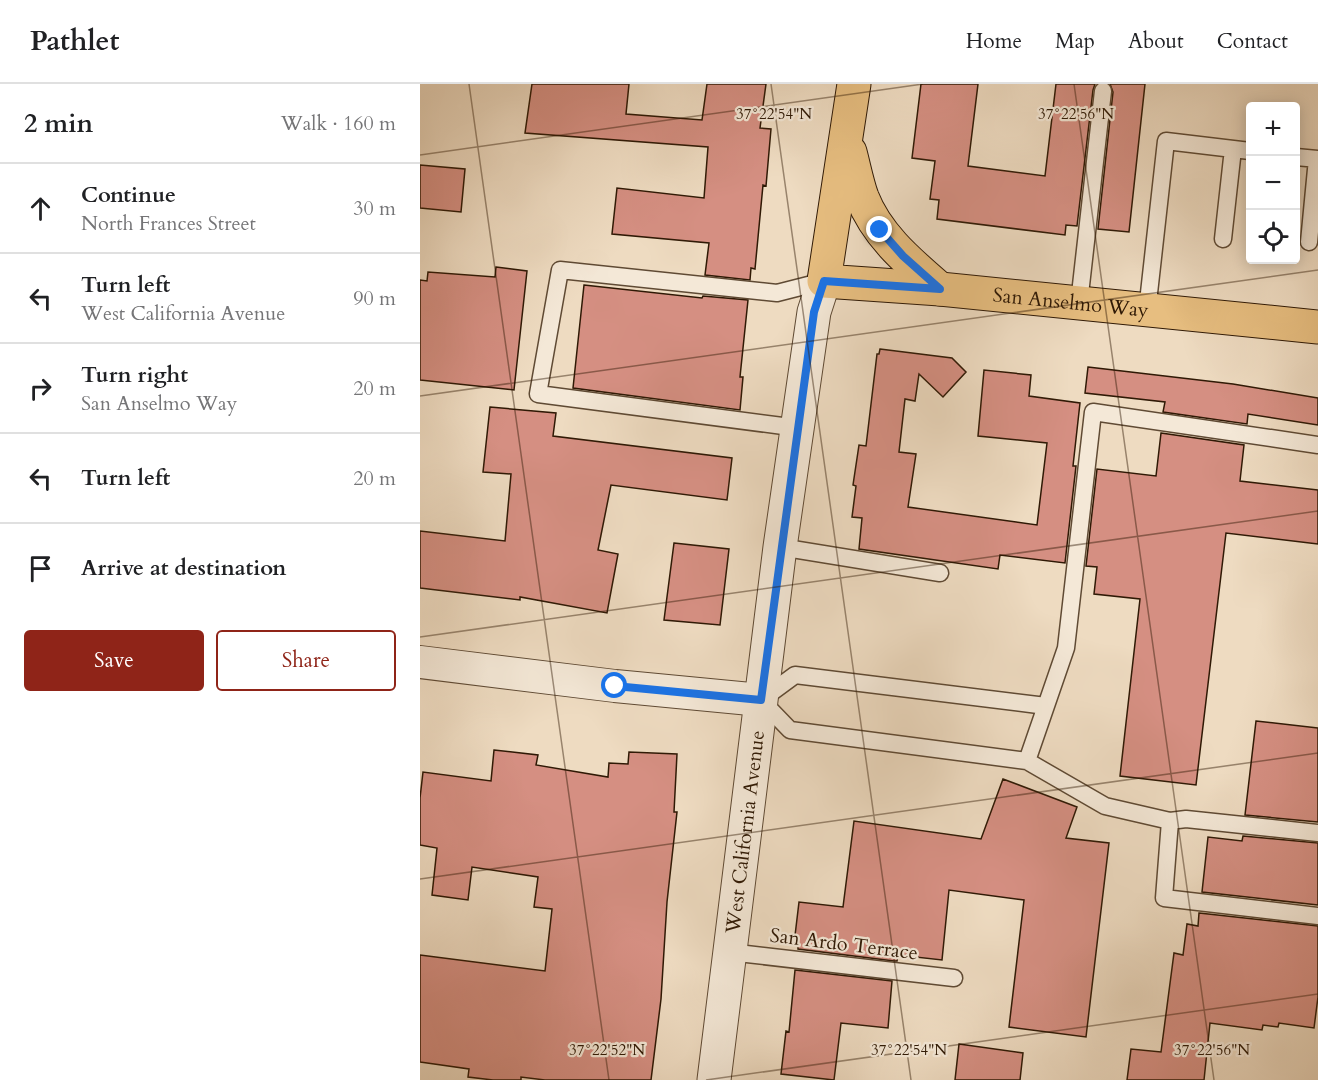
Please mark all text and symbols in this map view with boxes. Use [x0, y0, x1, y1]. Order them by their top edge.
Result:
text: Pathlet [30, 22, 119, 60]
text: Home [966, 27, 1022, 56]
text: Map [1055, 27, 1095, 56]
text: About [1128, 27, 1184, 56]
text: Contact [1217, 27, 1288, 56]
map controls [1246, 102, 1300, 264]
button: + [1246, 102, 1300, 156]
text: 37°22'54"N [736, 104, 812, 124]
text: 37°22'56"N [1038, 104, 1114, 124]
text: 2 min [24, 106, 93, 141]
text: Walk · 160 m [281, 110, 396, 137]
button: − [1246, 156, 1300, 210]
text: Continue [81, 180, 176, 210]
icon: ahead [24, 192, 57, 225]
text: 30 m [353, 195, 396, 222]
text: North Frances Street [81, 210, 256, 237]
button: locate [1246, 210, 1300, 264]
route end [866, 216, 892, 242]
text: Turn left [81, 270, 170, 300]
street label: San Anselmo Way [992, 281, 1150, 323]
icon: left [24, 282, 57, 315]
text: 90 m [353, 285, 396, 312]
text: West California Avenue [81, 300, 285, 327]
text: Turn right [81, 360, 188, 390]
icon: right [24, 372, 57, 405]
text: 20 m [353, 375, 396, 402]
text: San Anselmo Way [81, 390, 237, 417]
icon: left [24, 462, 57, 495]
text: Turn left [81, 463, 170, 493]
text: 20 m [353, 465, 396, 492]
icon: arrive [24, 552, 57, 585]
text: Arrive at destination [81, 553, 286, 583]
button: Save [24, 630, 204, 691]
button: Share [216, 630, 396, 691]
route start [601, 672, 627, 698]
street label: West California Avenue [719, 729, 771, 936]
street label: San Ardo Terrace [768, 922, 920, 966]
text: 37°22'52"N [569, 1040, 645, 1060]
text: 37°22'54"N [871, 1040, 947, 1060]
text: 37°22'56"N [1174, 1040, 1250, 1060]

